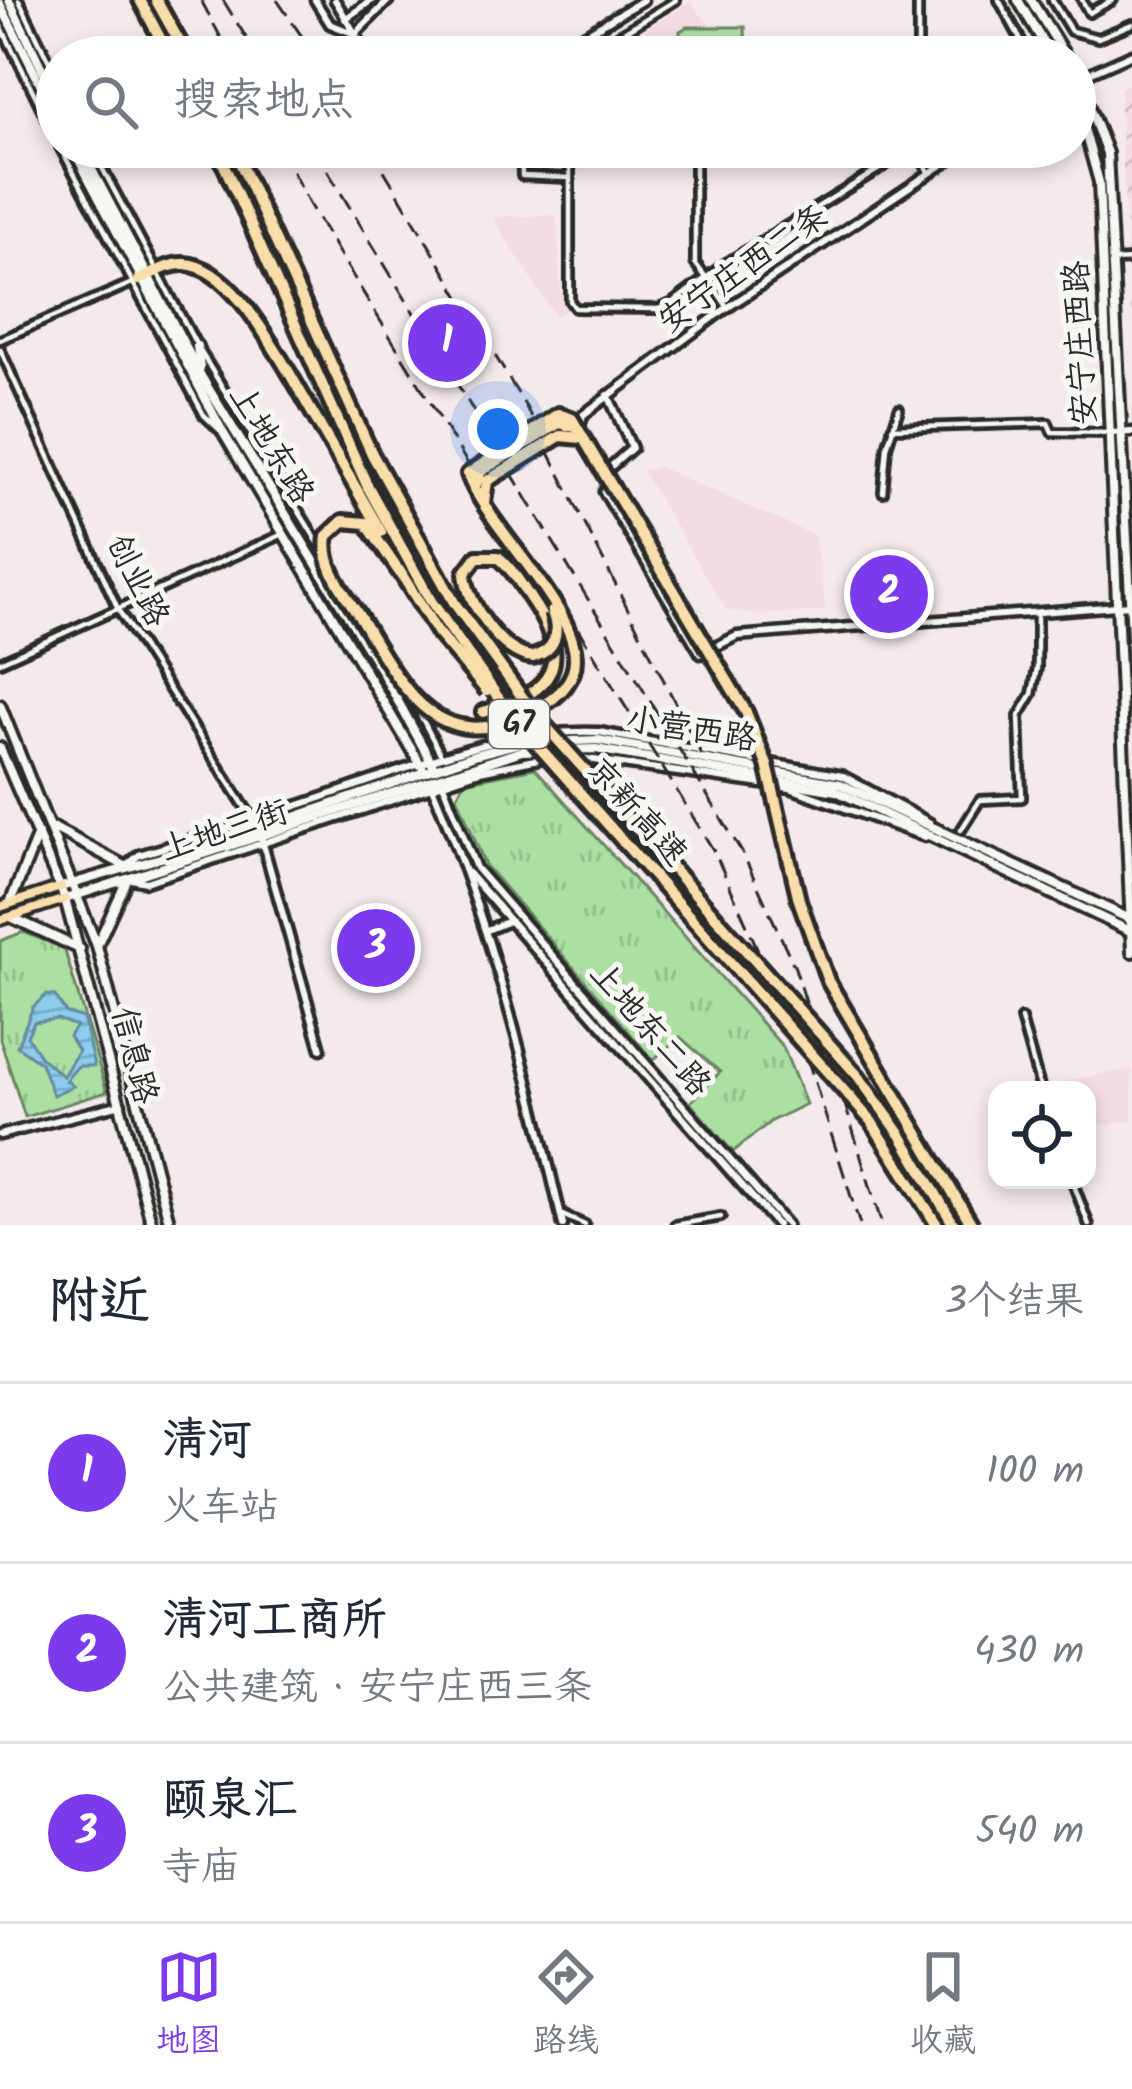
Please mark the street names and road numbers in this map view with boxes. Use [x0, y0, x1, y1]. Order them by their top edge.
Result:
street label: 安宁庄西二条 [648, 192, 840, 348]
street label: 安宁庄西路 [1051, 259, 1113, 427]
street label: 上地东路 [213, 375, 327, 515]
street label: 创业路 [90, 525, 182, 637]
street label: 小营西路 [622, 695, 760, 767]
road number: G7 [489, 700, 549, 748]
street label: 京新高速 [572, 746, 700, 880]
street label: 上地三街 [154, 786, 296, 878]
street label: 上地东二路 [575, 950, 723, 1110]
street label: 信息路 [95, 1002, 171, 1110]

